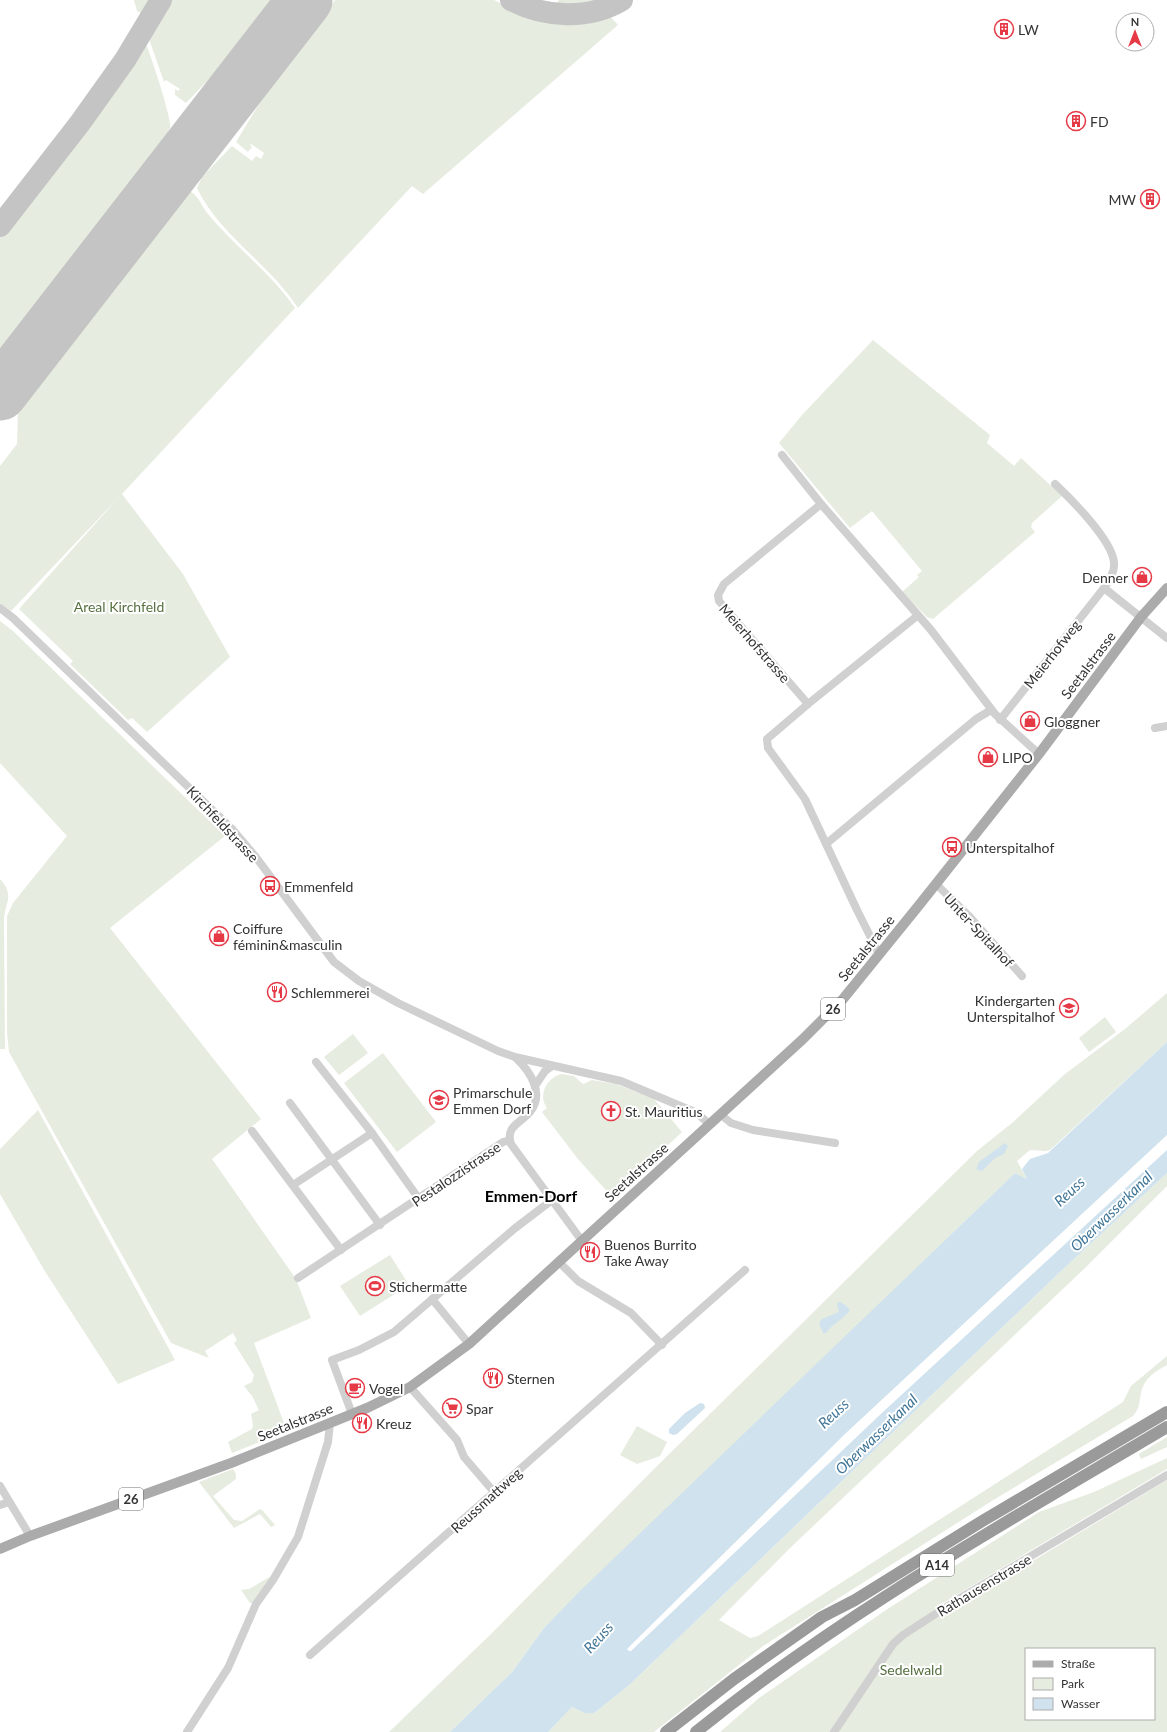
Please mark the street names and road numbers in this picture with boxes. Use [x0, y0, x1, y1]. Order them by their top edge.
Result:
street label: Meierhofstrasse [716, 600, 794, 686]
street label: Meierhofweg [1020, 616, 1084, 692]
street label: Seetalstrasse [1057, 628, 1119, 702]
street label: Kirchfeldstrasse [184, 783, 262, 865]
street label: Unter-Spitalhof [941, 890, 1018, 970]
street label: Seetalstrasse [834, 912, 898, 984]
road number: 26 [821, 998, 845, 1020]
street label: Pestalozzistrasse [408, 1138, 504, 1210]
street label: Seetalstrasse [601, 1139, 671, 1205]
street label: Seetalstrasse [255, 1399, 335, 1445]
street label: Reussmattweg [447, 1464, 525, 1536]
road number: 26 [119, 1488, 143, 1510]
street label: Rathausenstrasse [934, 1550, 1034, 1620]
road number: A14 [920, 1554, 954, 1576]

